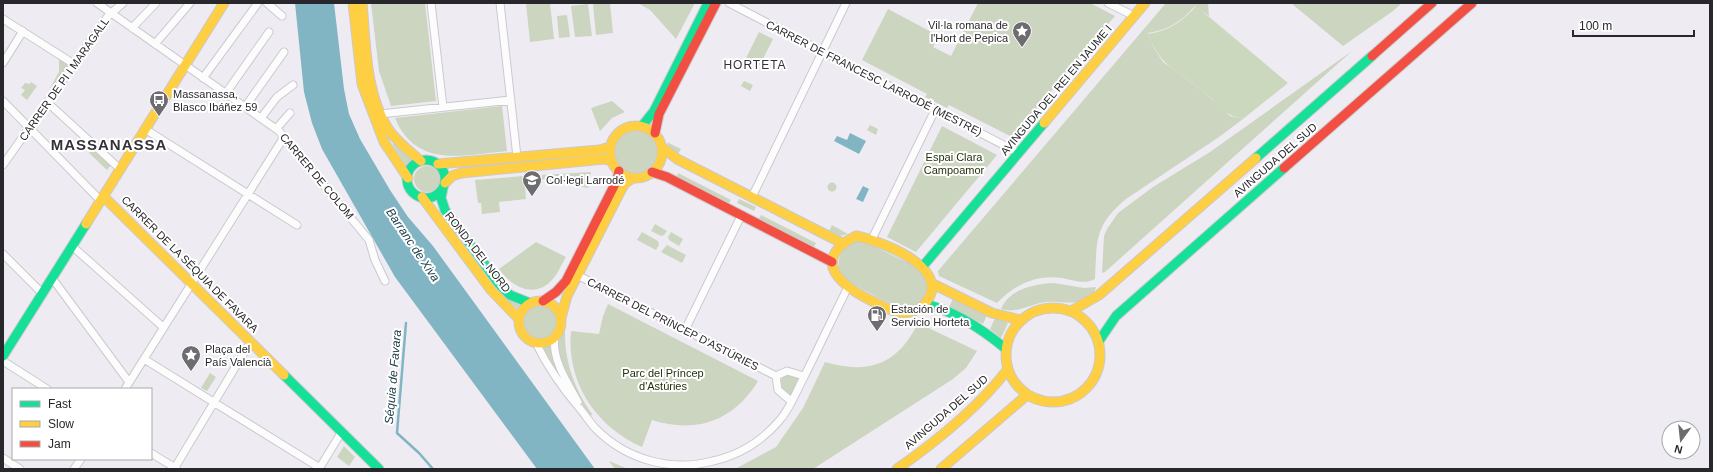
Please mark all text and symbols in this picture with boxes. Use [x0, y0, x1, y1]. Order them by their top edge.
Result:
scale bar [1573, 12, 1694, 38]
street label: CARRER DE PI I MARAGALL [17, 15, 111, 143]
street label: CARRER DE FRANCESC LARRODÉ (MESTRE) [764, 18, 984, 138]
place label: Vil·la romana de l'Hort de Pepica [928, 19, 1009, 44]
text: 100 m [1579, 19, 1612, 33]
place icon: Vil·la romana de l'Hort de Pepica [1011, 20, 1033, 48]
street label: AVINGUDA DEL REI EN JAUME I [998, 22, 1114, 158]
district label: HORTETA [723, 58, 787, 72]
place label: Massanassa, Blasco Ibáñez 59 [173, 88, 257, 113]
bus stop icon: Massanassa, Blasco Ibáñez 59 [148, 89, 170, 117]
street label: AVINGUDA DEL SUD [1231, 121, 1319, 199]
street label: CARRER DE COLOM [278, 131, 356, 221]
district label: MASSANASSA [51, 136, 167, 153]
park label: Espai Clara Campoamor [924, 151, 985, 176]
school or university icon: Col·legi Larrodé [521, 169, 543, 197]
place label: Col·legi Larrodé [546, 174, 624, 186]
street label: CARRER DE LA SÉQUIA DE FAVARA [119, 193, 261, 335]
water label: Barranc de Xiva [383, 206, 443, 285]
street label: RONDA DEL NORD [443, 209, 513, 295]
street label: CARRER DEL PRÍNCEP D'ASTÚRIES [585, 275, 761, 373]
place label: Estación de Servicio Horteta [891, 303, 970, 328]
fuel station icon: Estación de Servicio Horteta [866, 304, 888, 332]
water label: Séquia de Favara [382, 329, 404, 425]
place label: Plaça del País Valencià [205, 343, 272, 368]
place icon: Plaça del País Valencià [180, 344, 202, 372]
park label: Parc del Príncep d'Astúries [622, 367, 704, 392]
street label: AVINGUDA DEL SUD [902, 373, 990, 451]
legend [12, 388, 152, 460]
text: Fast [48, 397, 72, 411]
text: Slow [48, 417, 74, 431]
north arrow [1661, 420, 1701, 460]
text: Jam [48, 437, 71, 451]
text: N [1673, 443, 1684, 456]

